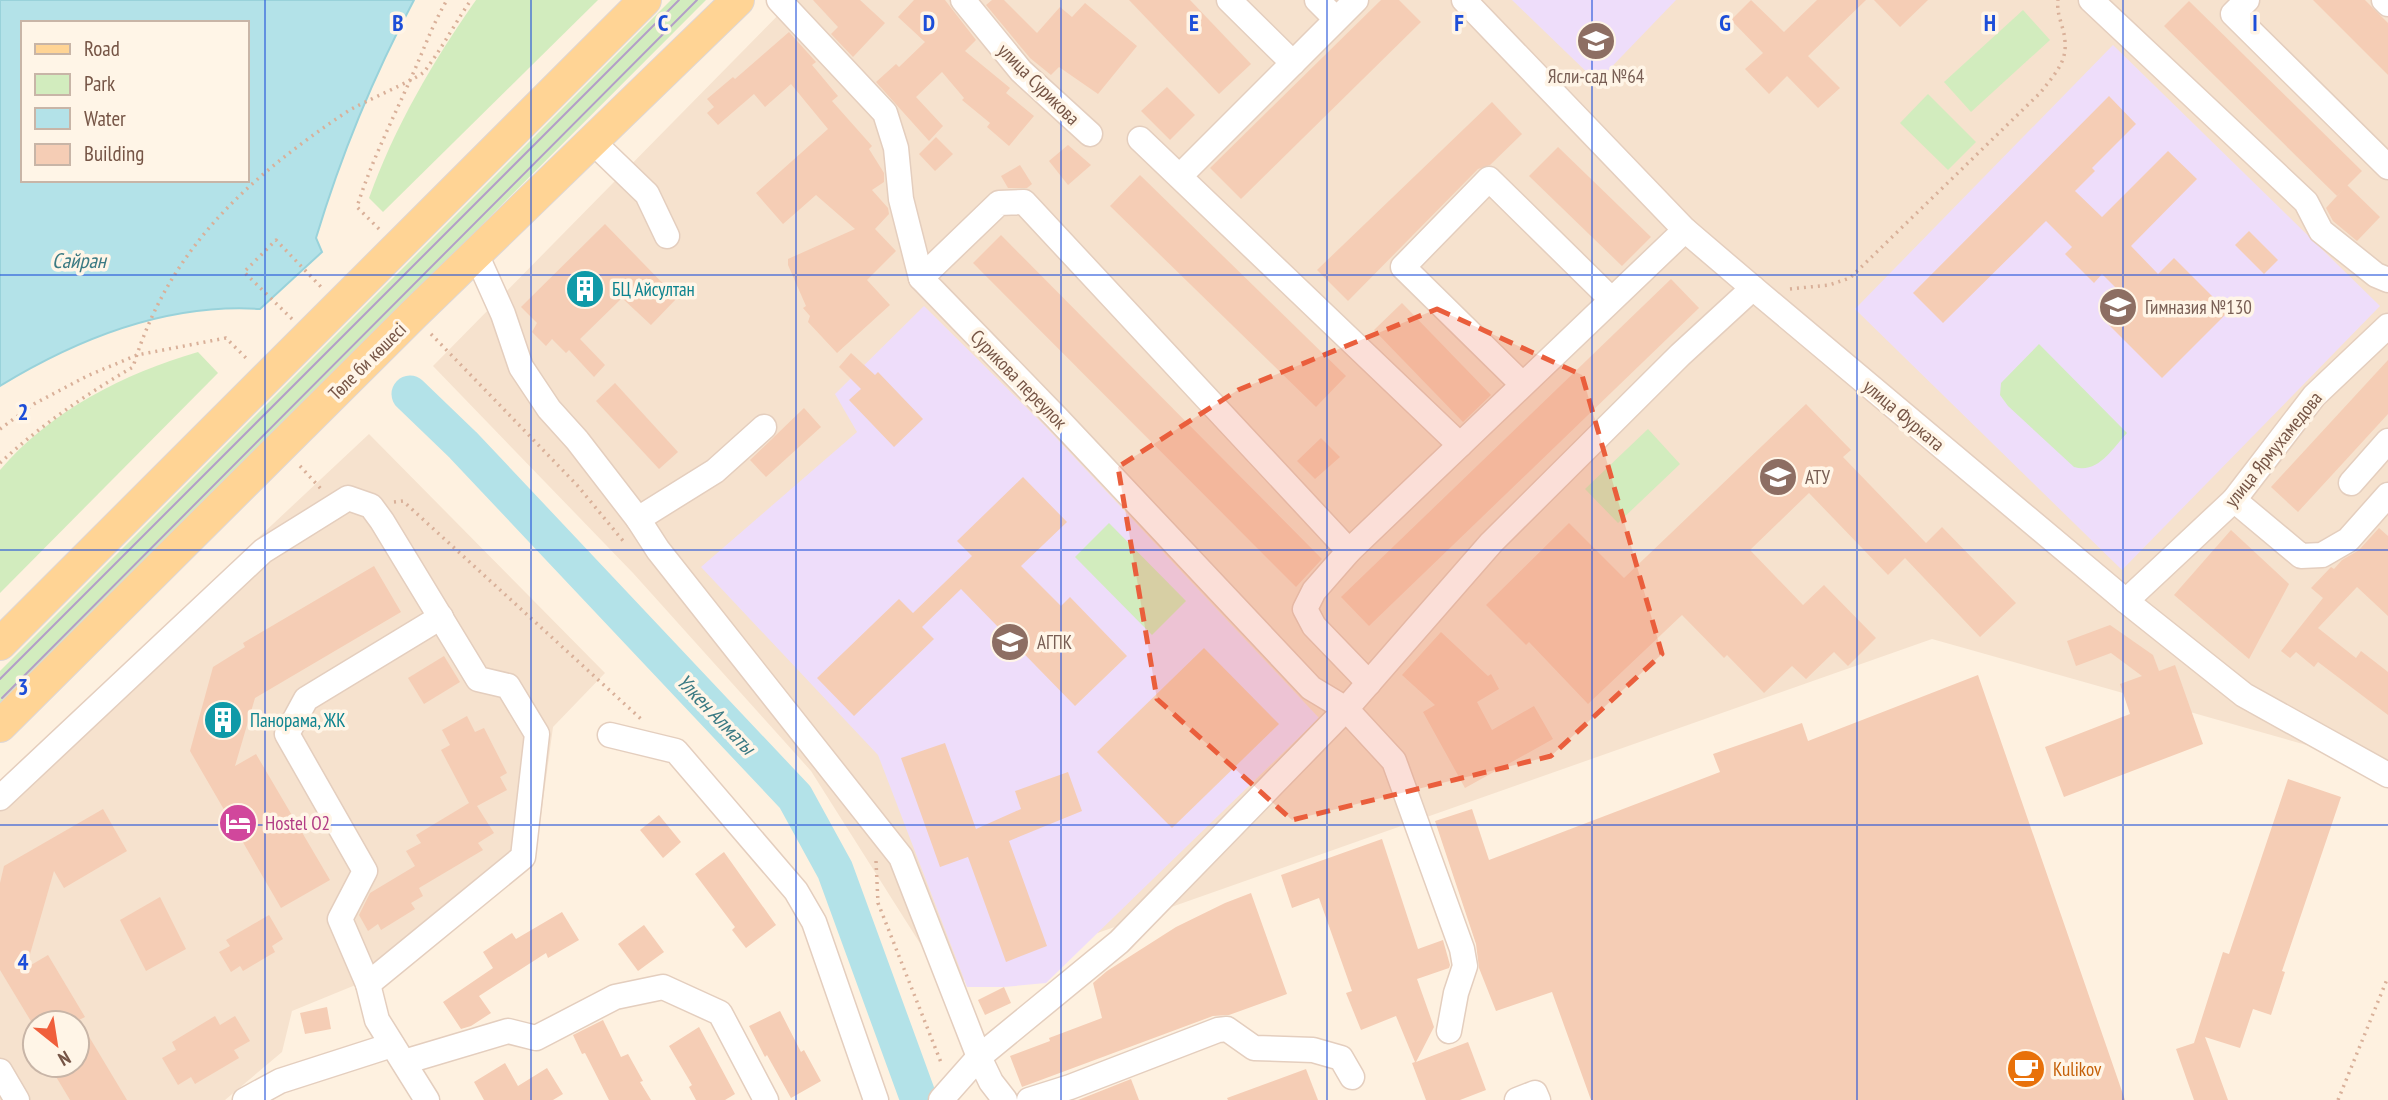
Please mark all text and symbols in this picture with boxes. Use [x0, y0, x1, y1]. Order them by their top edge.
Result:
text: B [392, 8, 404, 37]
text: C [658, 8, 669, 37]
text: D [923, 8, 935, 37]
text: E [1189, 8, 1199, 37]
text: F [1454, 8, 1464, 37]
text: G [1719, 8, 1731, 37]
text: H [1984, 8, 1996, 37]
text: I [2252, 8, 2258, 37]
school or university icon: Ясли-сад №64 [1575, 20, 1617, 62]
legend [21, 21, 248, 182]
text: Road [84, 35, 120, 62]
street label: улица Сурикова [993, 38, 1085, 130]
place label: Ясли-сад №64 [1548, 64, 1645, 88]
text: Park [84, 70, 115, 97]
text: Water [84, 105, 126, 132]
text: Building [84, 140, 144, 167]
water label: Сайран [52, 247, 108, 274]
building icon: БЦ Айсултан [564, 268, 606, 310]
place label: БЦ Айсултан [612, 277, 695, 301]
school or university icon: Гимназия №130 [2097, 286, 2139, 328]
place label: Гимназия №130 [2145, 295, 2252, 319]
street label: Төле би көшесі [323, 317, 411, 405]
street label: Сурикова переулок [966, 324, 1073, 434]
street label: улица Фурката [1858, 374, 1950, 456]
street label: улица Ярмухамедова [2219, 386, 2327, 512]
text: 2 [18, 397, 29, 426]
school or university icon: АТУ [1757, 456, 1799, 498]
place label: АТУ [1805, 465, 1831, 489]
school or university icon: АГПК [989, 621, 1031, 663]
place label: АГПК [1037, 630, 1072, 654]
water label: Үлкен Алматы [671, 668, 762, 761]
text: 3 [18, 672, 29, 701]
building icon: Панорама, ЖК [202, 699, 244, 741]
place label: Панорама, ЖК [250, 708, 346, 732]
hotel icon: Hostel O2 [217, 802, 259, 844]
place label: Hostel O2 [265, 811, 330, 835]
text: 4 [18, 947, 29, 976]
north arrow [21, 1009, 91, 1079]
text: N [54, 1046, 75, 1072]
cafe icon: Kulikov [2005, 1048, 2047, 1090]
place label: Kulikov [2053, 1057, 2102, 1081]

